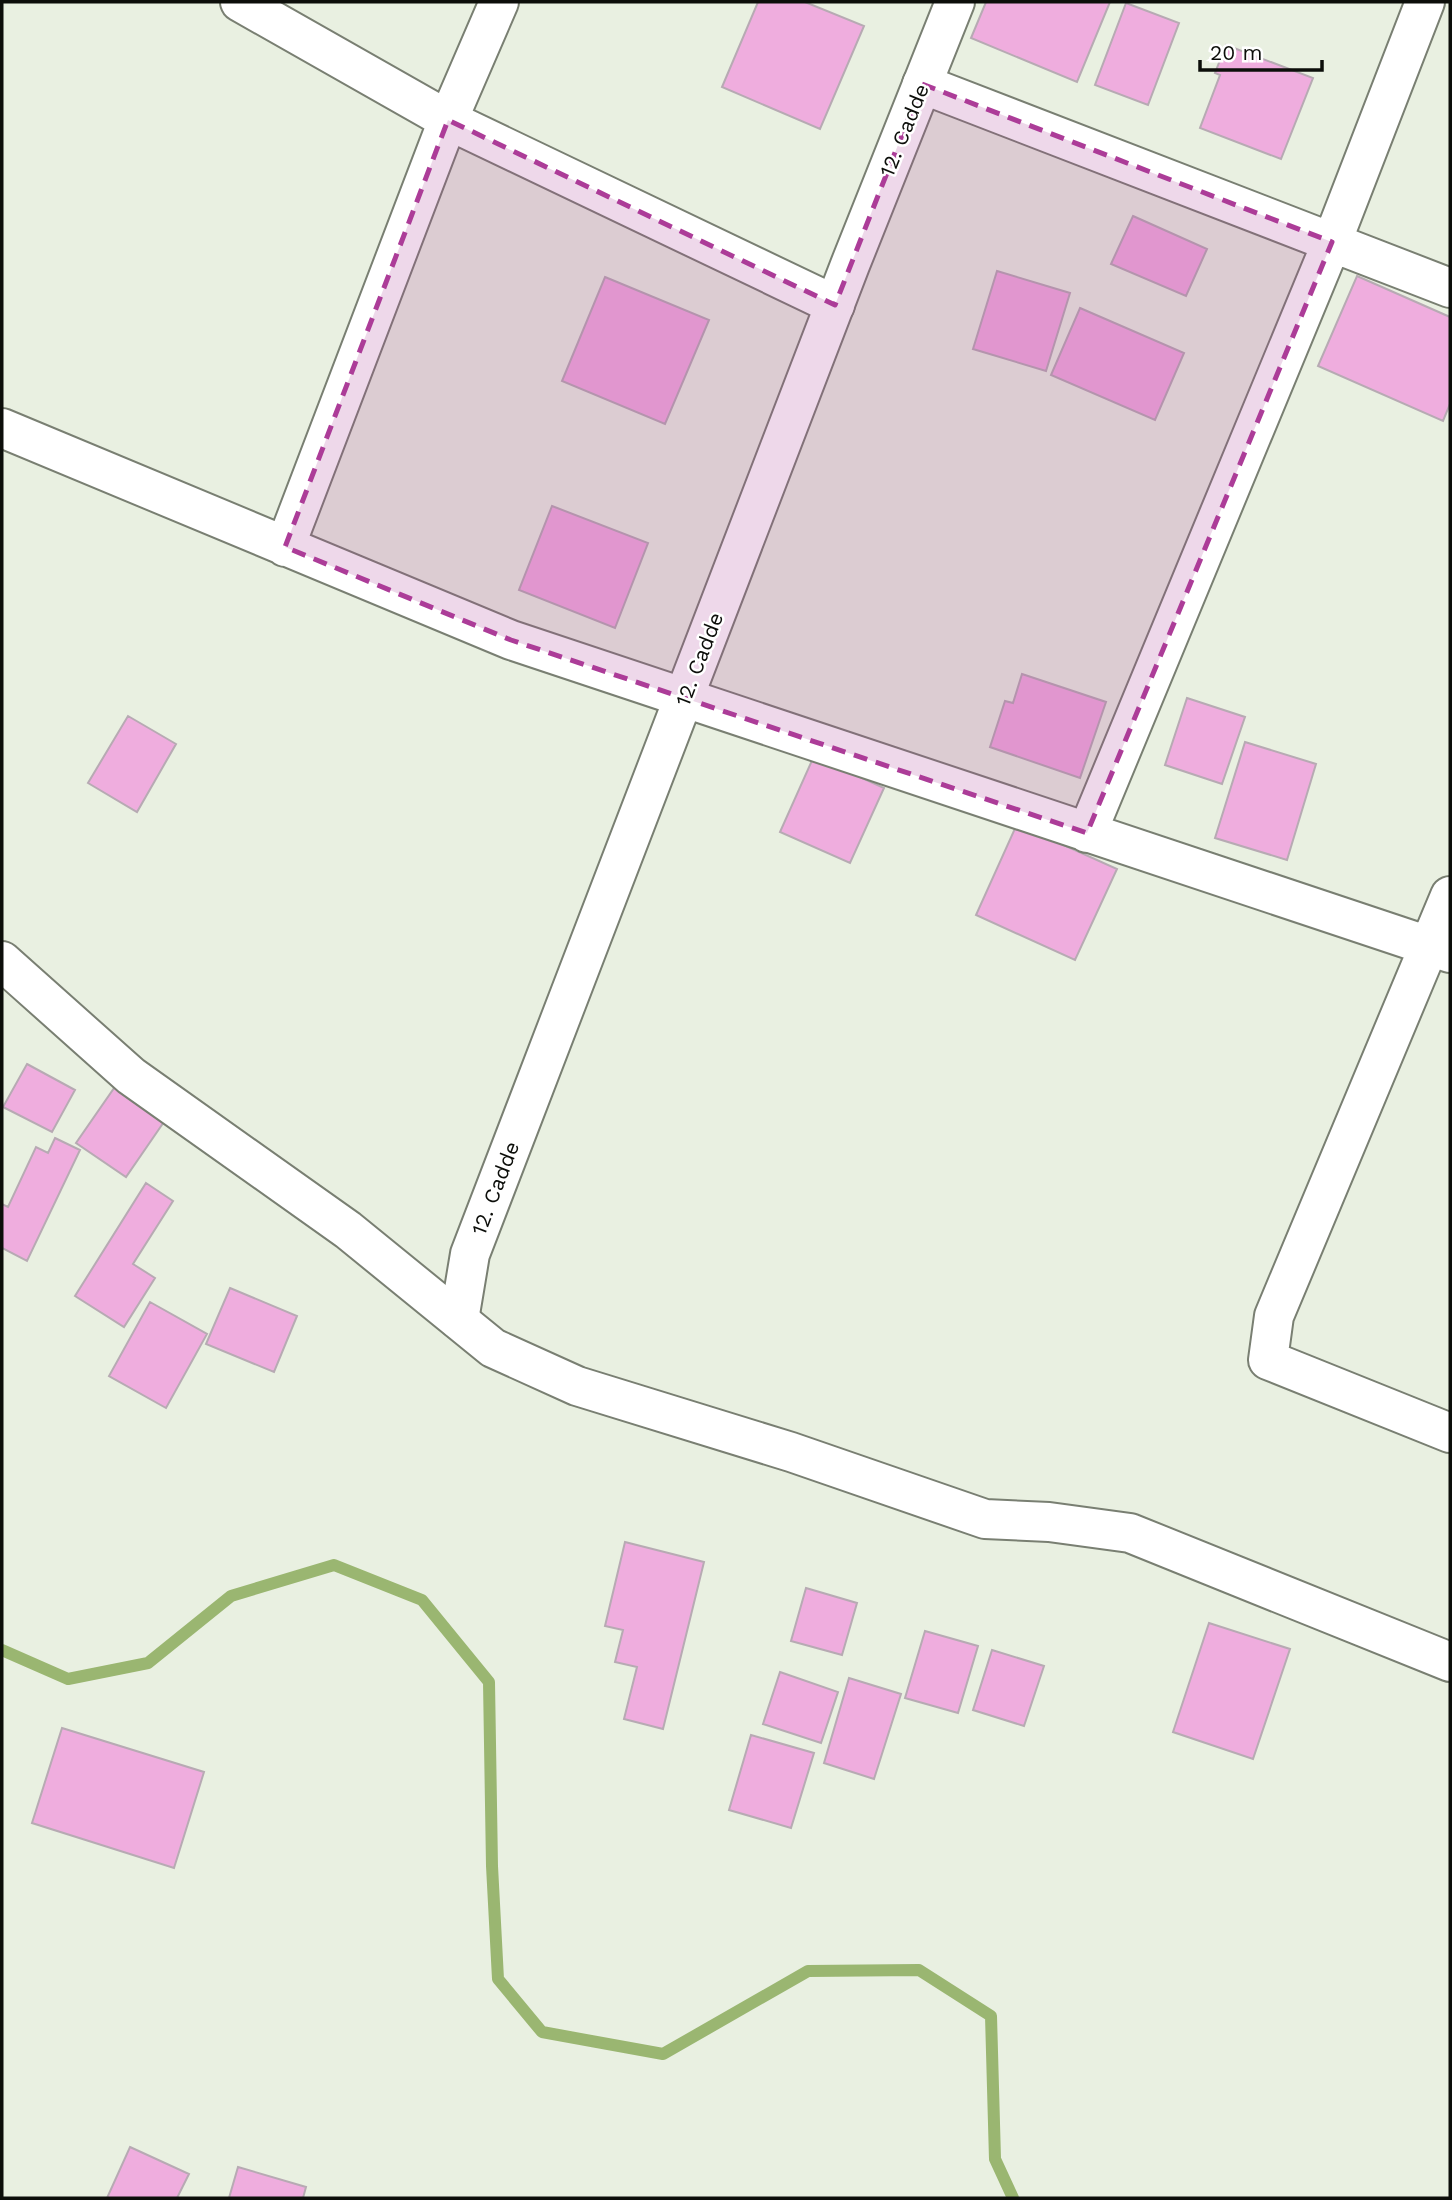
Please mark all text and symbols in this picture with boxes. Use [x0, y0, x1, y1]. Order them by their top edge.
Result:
scale bar [1200, 28, 1322, 72]
text: 20 m [1210, 40, 1262, 65]
street label: 12. Cadde [874, 80, 934, 180]
street label: 12. Cadde [670, 609, 728, 709]
street label: 12. Cadde [466, 1138, 524, 1238]

